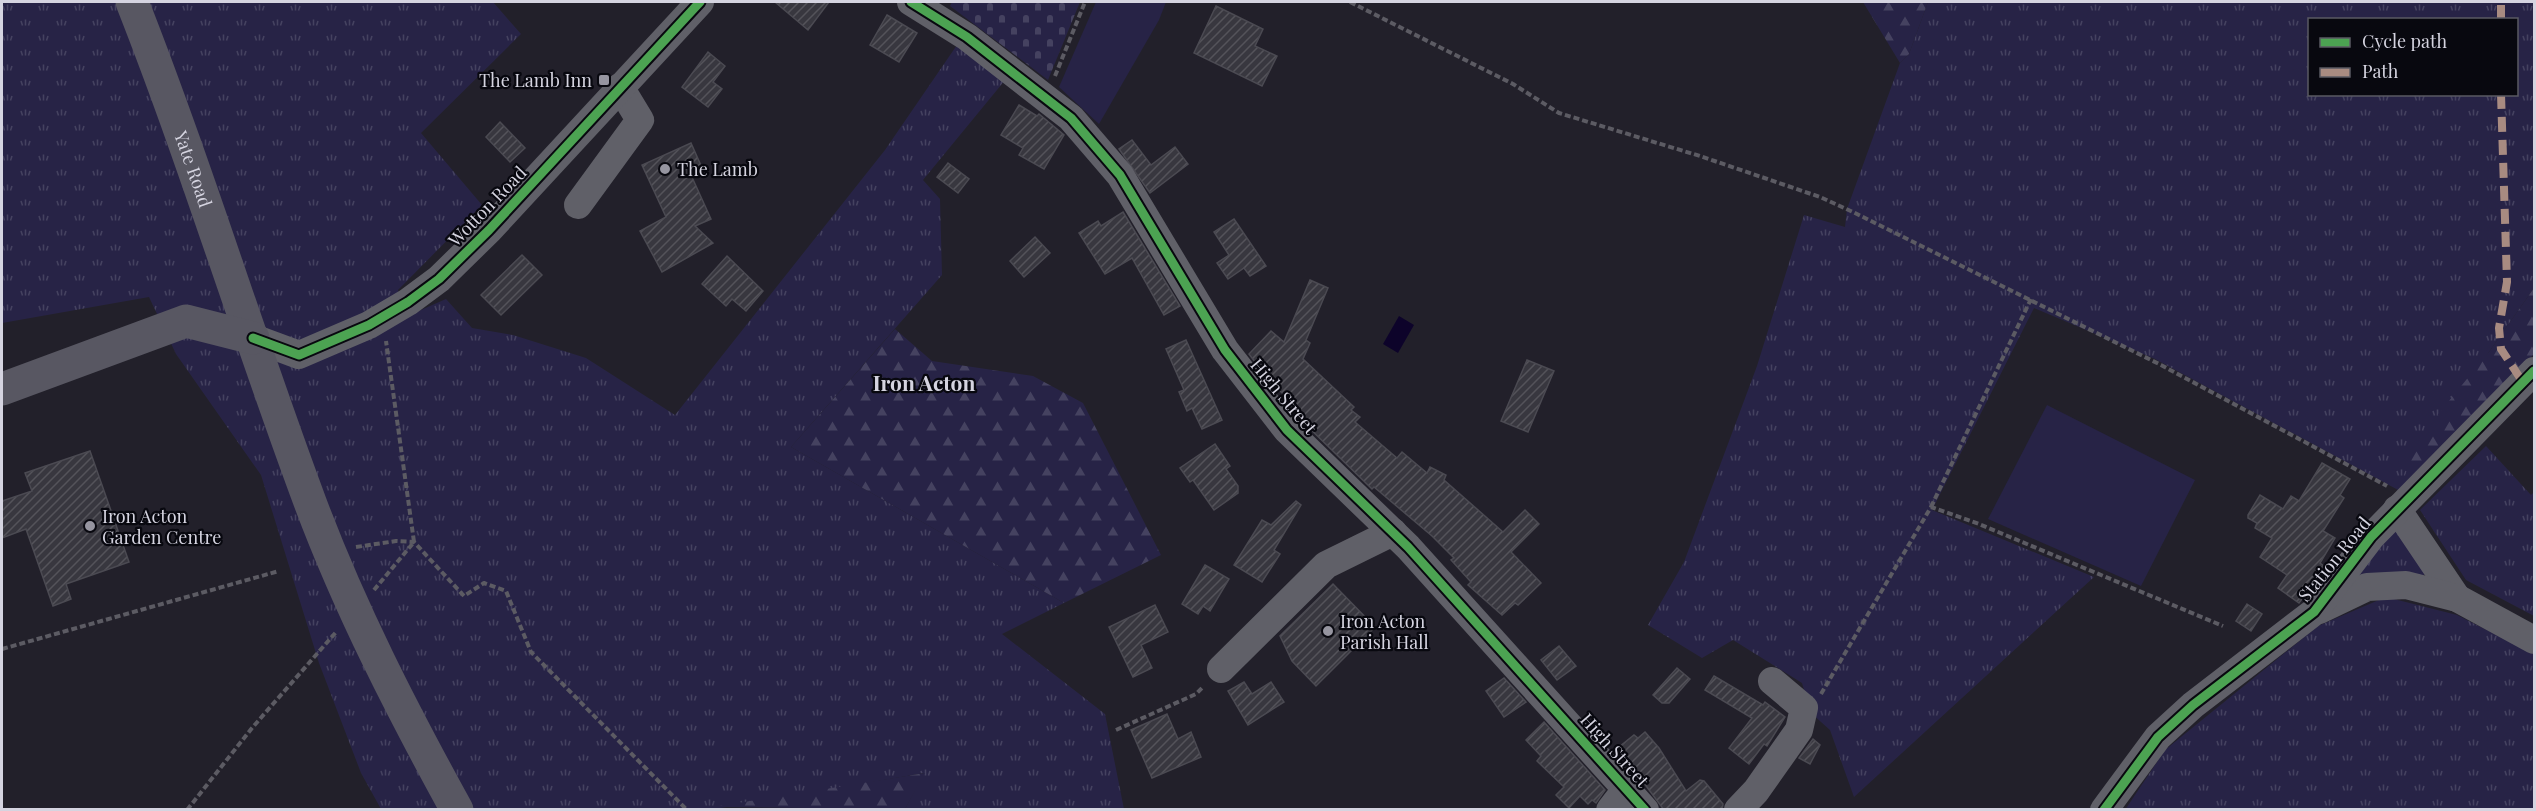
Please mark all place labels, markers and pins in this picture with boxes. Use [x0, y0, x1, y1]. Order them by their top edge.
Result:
place label: The Lamb Inn [479, 68, 592, 92]
marker: The Lamb Inn [597, 73, 611, 87]
place label: The Lamb [677, 157, 758, 181]
marker: The Lamb [658, 162, 672, 176]
place label: Iron Acton Garden Centre [102, 504, 221, 549]
marker: Iron Acton Garden Centre [83, 519, 97, 533]
place label: Iron Acton Parish Hall [1340, 609, 1429, 654]
marker: Iron Acton Parish Hall [1321, 624, 1335, 638]

